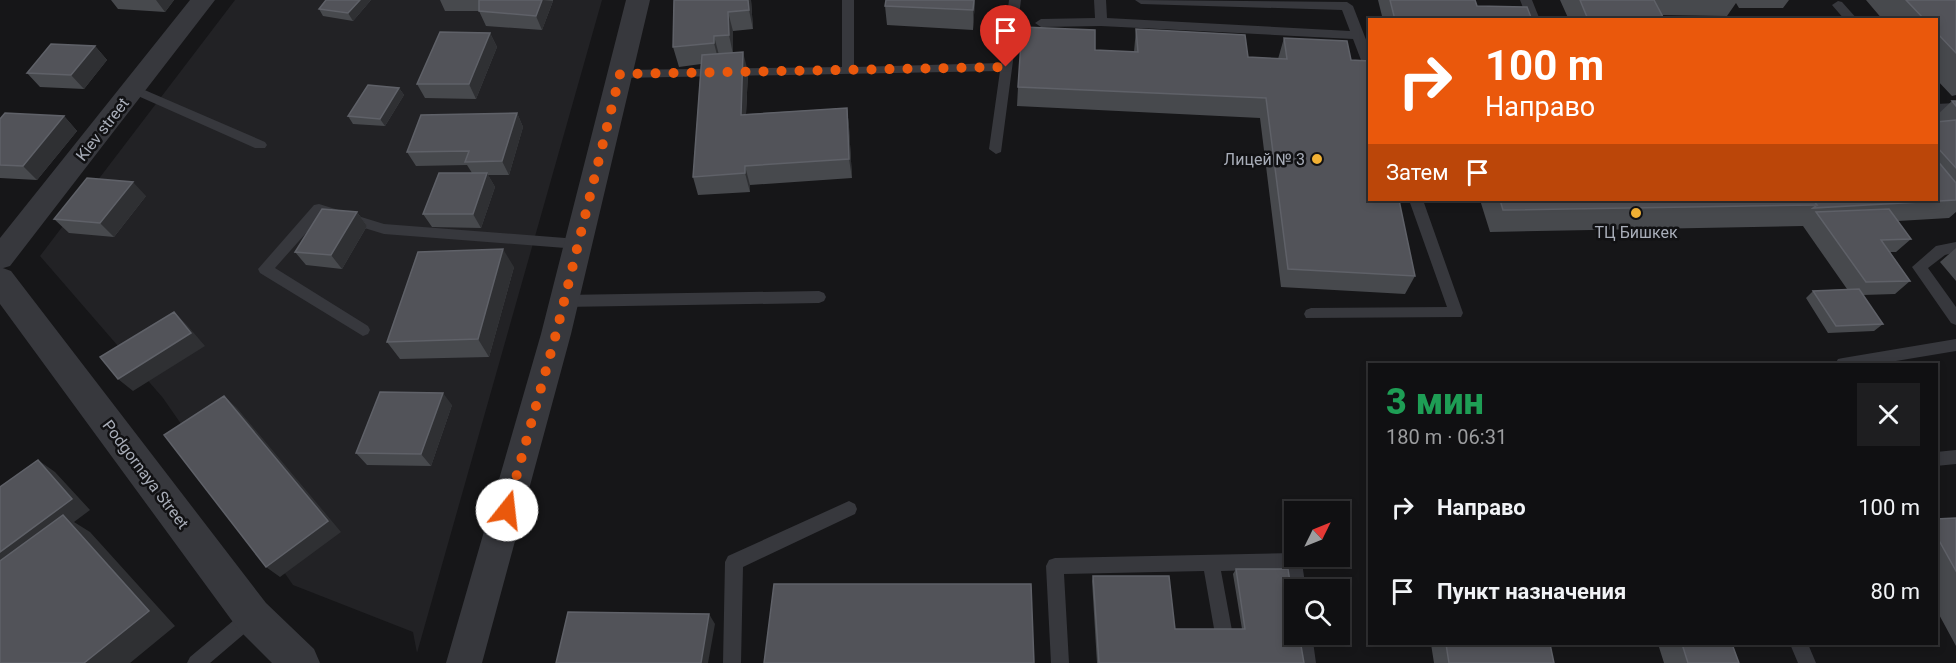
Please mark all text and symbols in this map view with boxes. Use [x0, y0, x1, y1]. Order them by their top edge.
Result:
pin [980, 5, 1031, 67]
icon: arrive [989, 14, 1022, 47]
text: 100 m [1485, 41, 1604, 90]
icon: right [1386, 42, 1464, 120]
text: Направо [1485, 91, 1595, 123]
street label: Kiev street [72, 94, 133, 165]
place label: Лицей № 3 [1224, 150, 1305, 169]
marker: Лицей № 3 [1310, 152, 1324, 166]
icon: arrive [1461, 156, 1494, 189]
text: Затем [1386, 160, 1449, 185]
marker: ТЦ Бишкек [1629, 206, 1643, 220]
place label: ТЦ Бишкек [1594, 223, 1678, 242]
text: 3 мин [1386, 381, 1484, 423]
button: close [1857, 383, 1920, 446]
street label: Podgornaya Street [98, 416, 193, 533]
text: 180 m · 06:31 [1386, 425, 1507, 449]
position arrow [475, 478, 539, 542]
icon: right [1386, 491, 1419, 524]
text: Направо [1437, 495, 1526, 520]
text: 100 m [1858, 495, 1920, 520]
north arrow [1284, 501, 1350, 567]
map controls [1284, 501, 1350, 645]
icon: arrive [1386, 575, 1419, 608]
button: search [1284, 579, 1350, 645]
text: Пункт назначения [1437, 579, 1626, 604]
text: 80 m [1871, 579, 1920, 604]

